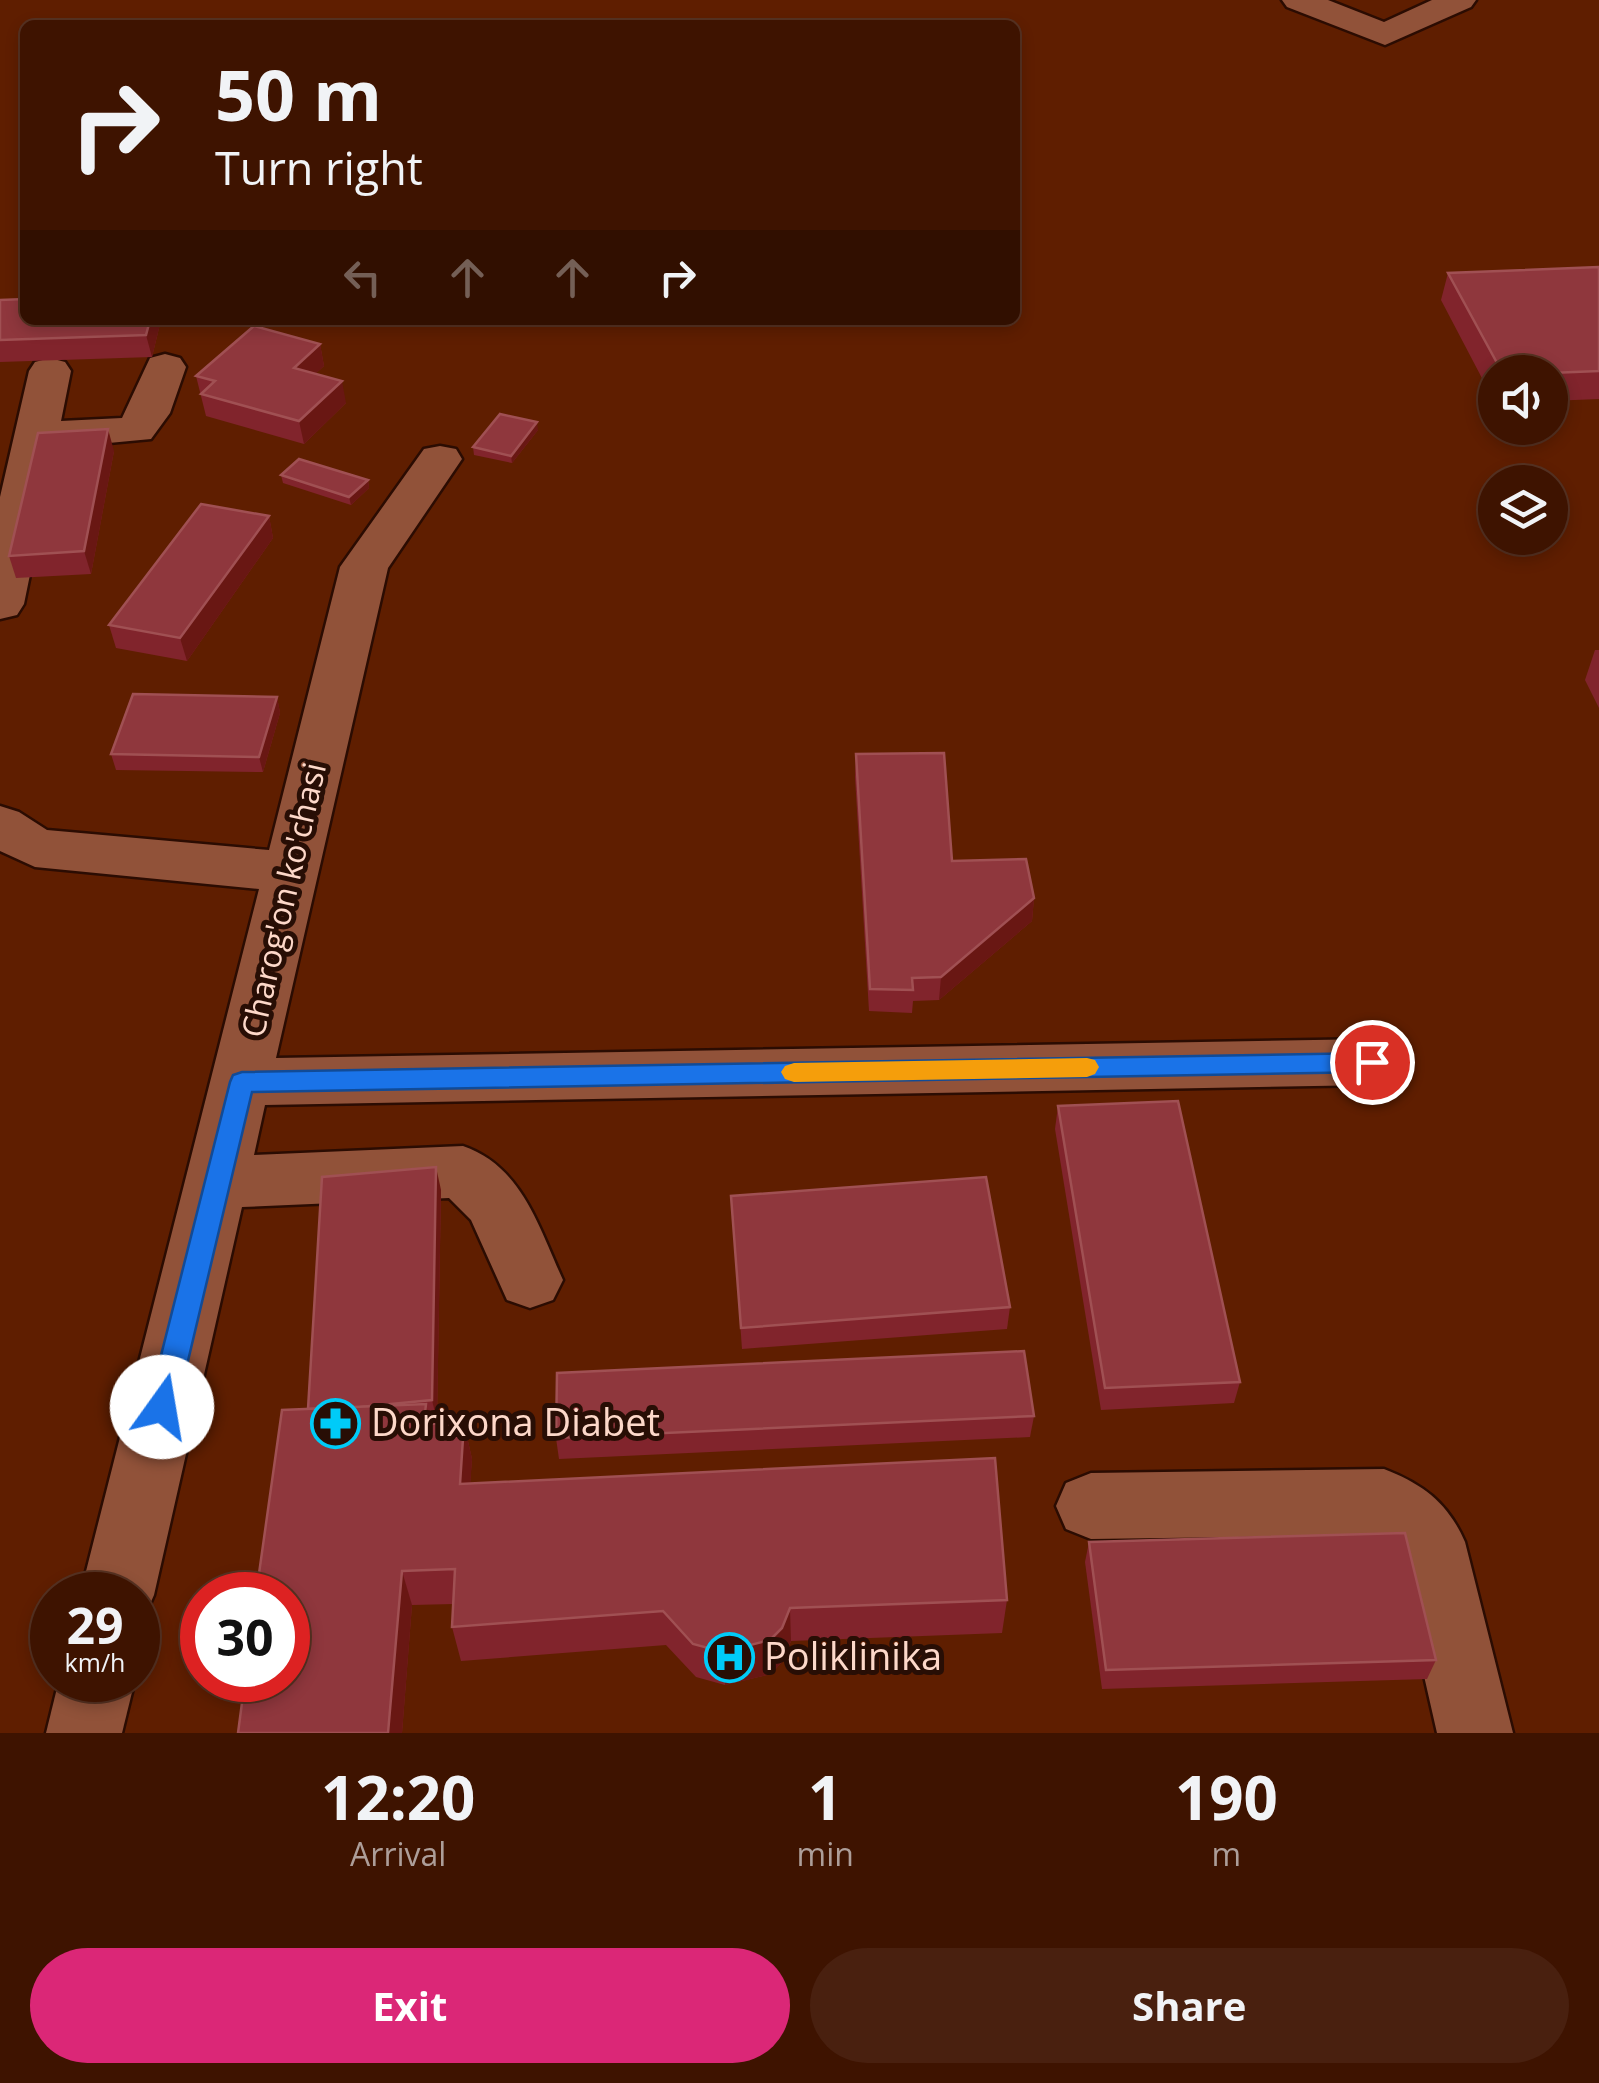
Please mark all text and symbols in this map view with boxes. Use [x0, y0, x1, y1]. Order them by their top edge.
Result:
text: 50 m [215, 46, 382, 142]
icon: right [50, 60, 180, 190]
text: Turn right [215, 137, 423, 198]
icon: left [335, 250, 390, 305]
icon: ahead [440, 250, 495, 305]
icon: ahead [545, 250, 600, 305]
icon: right [650, 250, 705, 305]
map controls [1478, 355, 1568, 555]
button: sound [1478, 355, 1568, 445]
button: layers [1478, 465, 1568, 555]
street label: Charog'on ko'chasi [230, 758, 335, 1041]
pin [1330, 1020, 1415, 1105]
icon: arrive [1345, 1035, 1400, 1090]
position arrow [110, 1355, 214, 1459]
place label: Dorixona Diabet [371, 1395, 660, 1447]
pharmacy icon: Dorixona Diabet [310, 1397, 362, 1449]
speed limit sign: 30 [180, 1572, 310, 1702]
text: 29 [66, 1591, 124, 1659]
place label: Poliklinika [764, 1629, 942, 1681]
hospital icon: Poliklinika [703, 1631, 755, 1683]
text: km/h [65, 1645, 125, 1679]
text: 12:20 [321, 1756, 475, 1838]
text: 1 [808, 1756, 842, 1838]
text: 190 [1175, 1756, 1278, 1838]
text: Arrival [350, 1832, 446, 1875]
text: min [797, 1832, 854, 1875]
text: m [1212, 1832, 1241, 1875]
button: Exit [30, 1948, 790, 2063]
button: Share [810, 1948, 1569, 2063]

